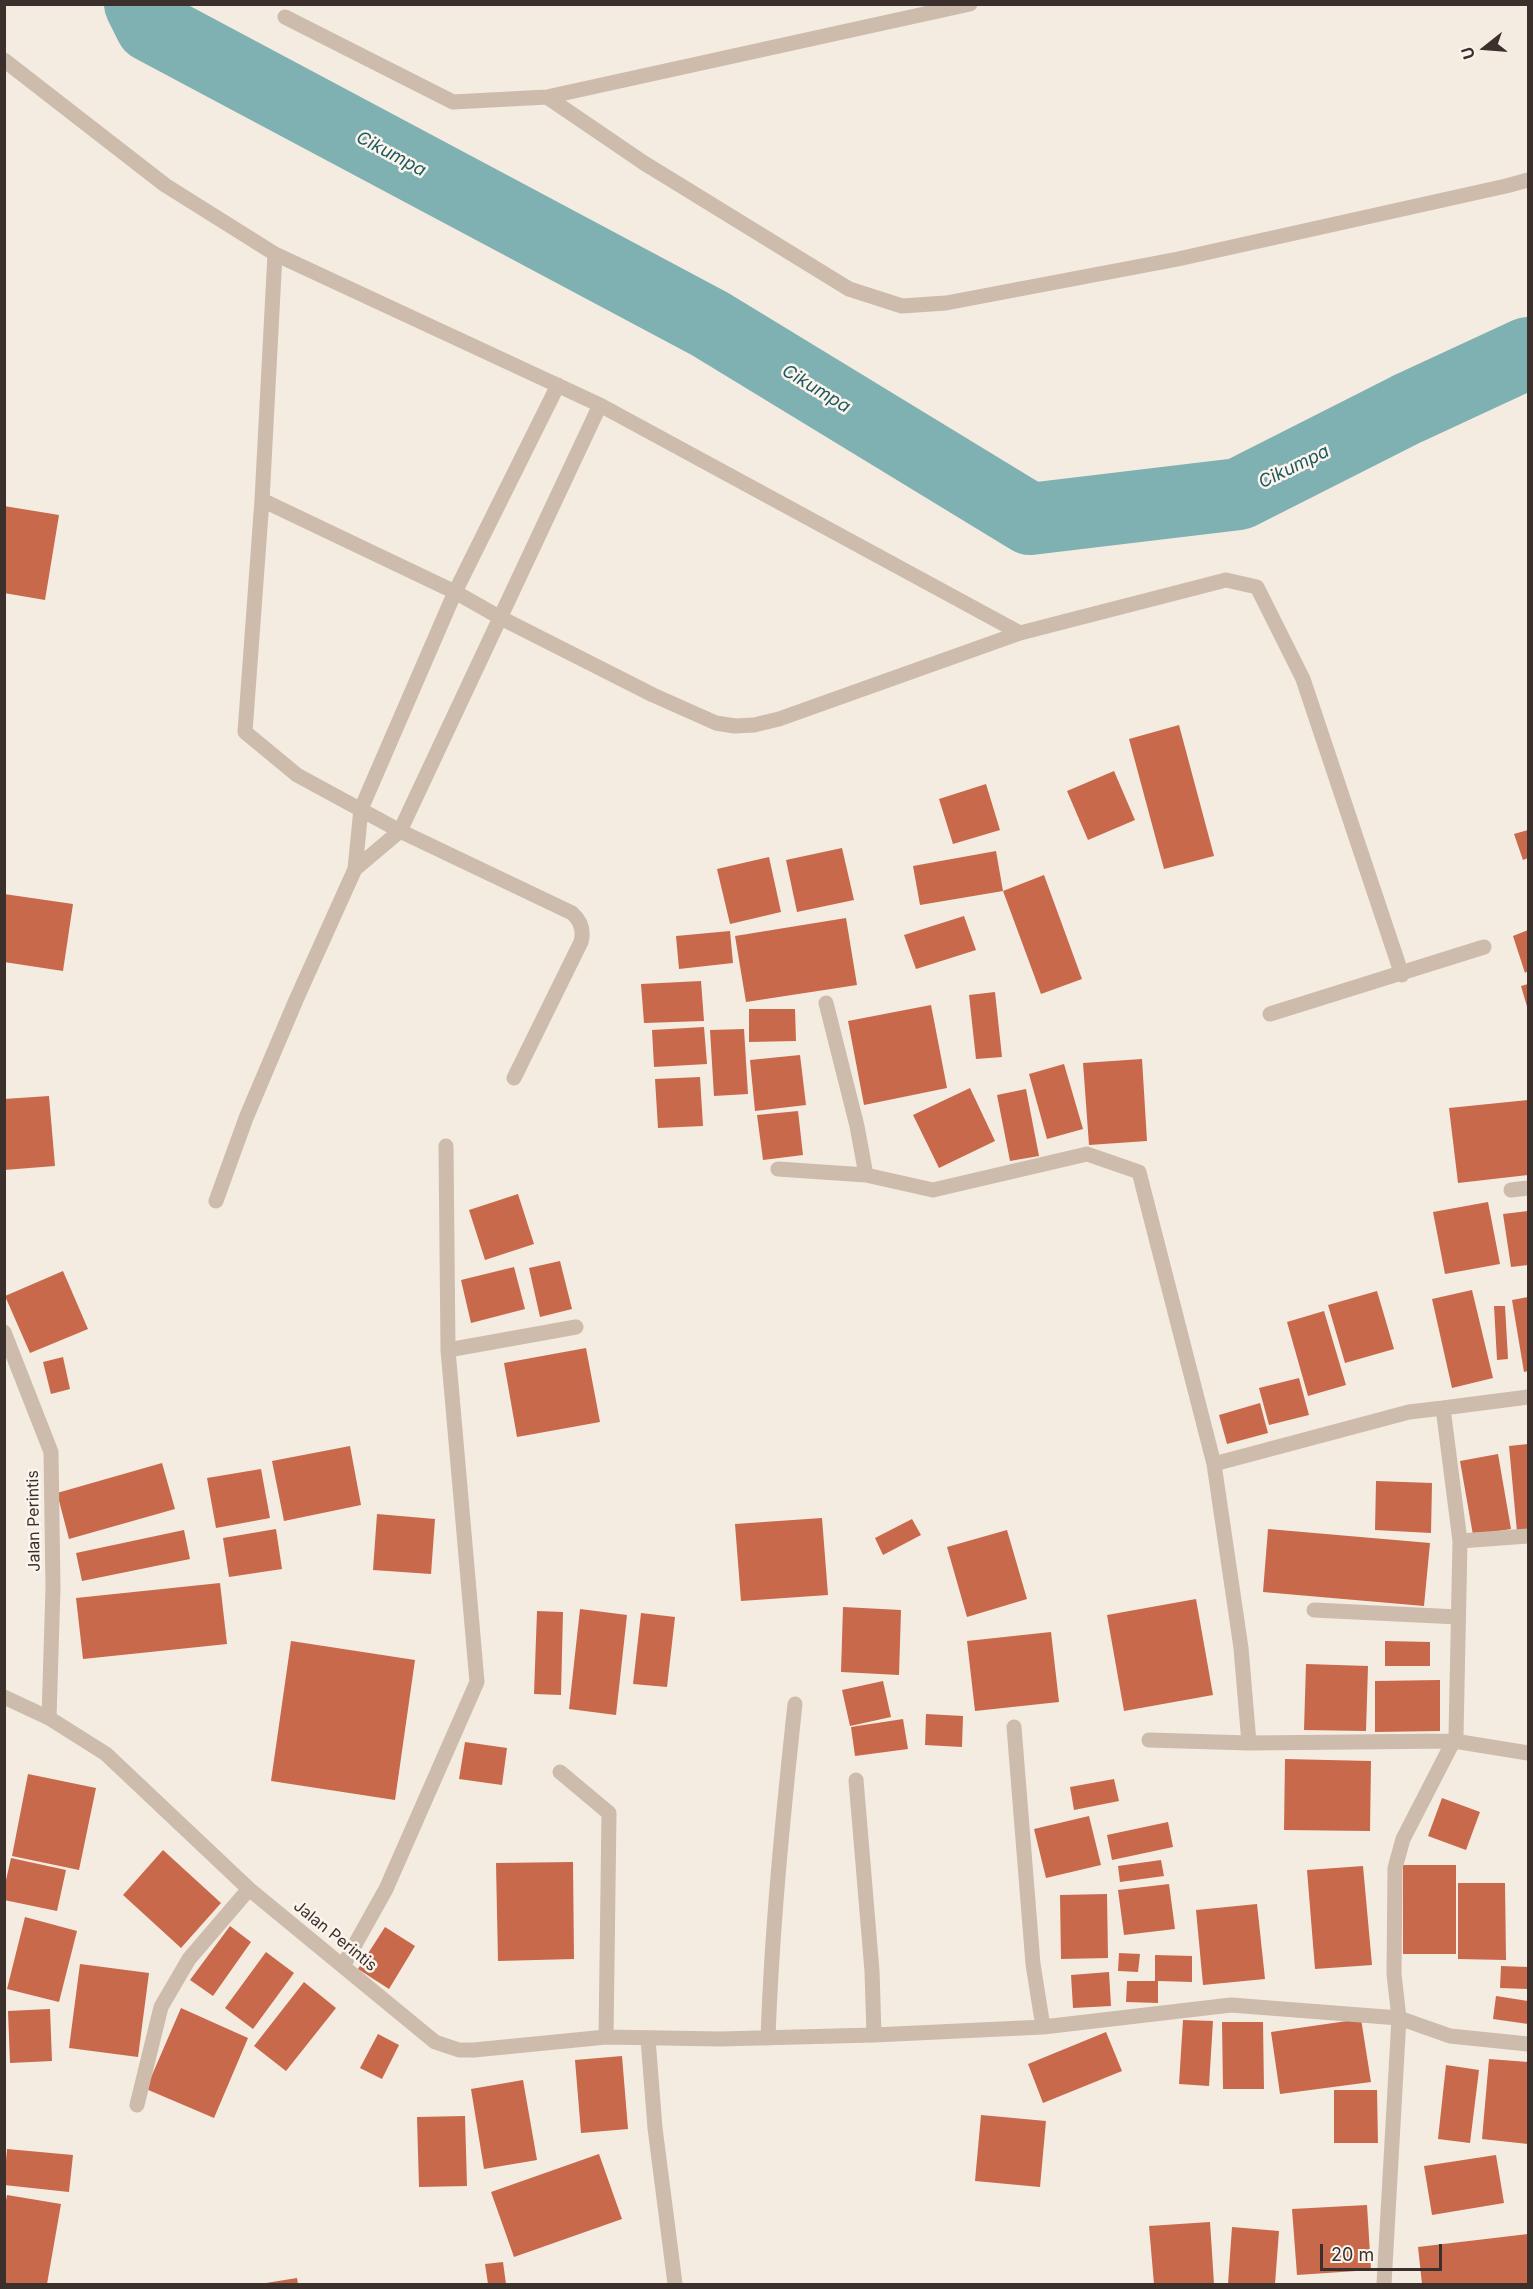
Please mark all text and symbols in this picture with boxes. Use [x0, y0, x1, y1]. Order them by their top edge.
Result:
north arrow [1455, 18, 1515, 78]
text: U [1457, 45, 1479, 62]
water label: Cikumpa [352, 127, 430, 181]
water label: Cikumpa [778, 360, 854, 418]
water label: Cikumpa [1255, 441, 1333, 493]
street label: Jalan Perintis [24, 1470, 44, 1572]
street label: Jalan Perintis [290, 1897, 380, 1975]
scale bar [1323, 2232, 1444, 2270]
text: 20 m [1331, 2244, 1374, 2265]

